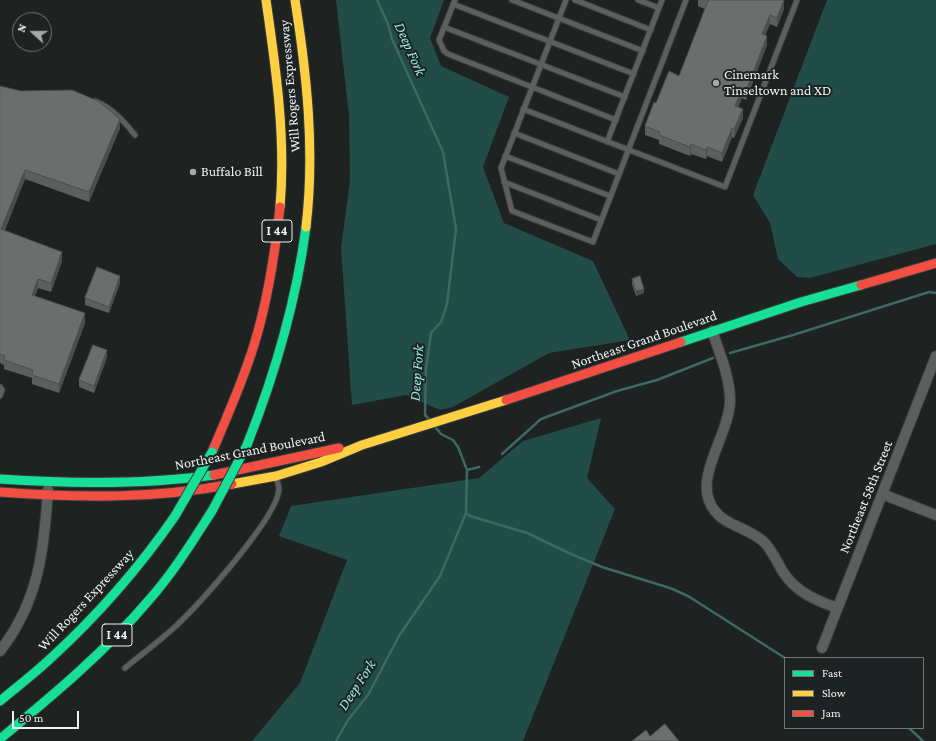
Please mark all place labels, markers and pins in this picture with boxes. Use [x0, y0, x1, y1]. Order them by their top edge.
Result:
place label: Cinemark Tinseltown and XD [724, 67, 831, 100]
marker: Cinemark Tinseltown and XD [711, 78, 721, 88]
place label: Buffalo Bill [201, 164, 263, 180]
marker: Buffalo Bill [188, 167, 198, 177]

